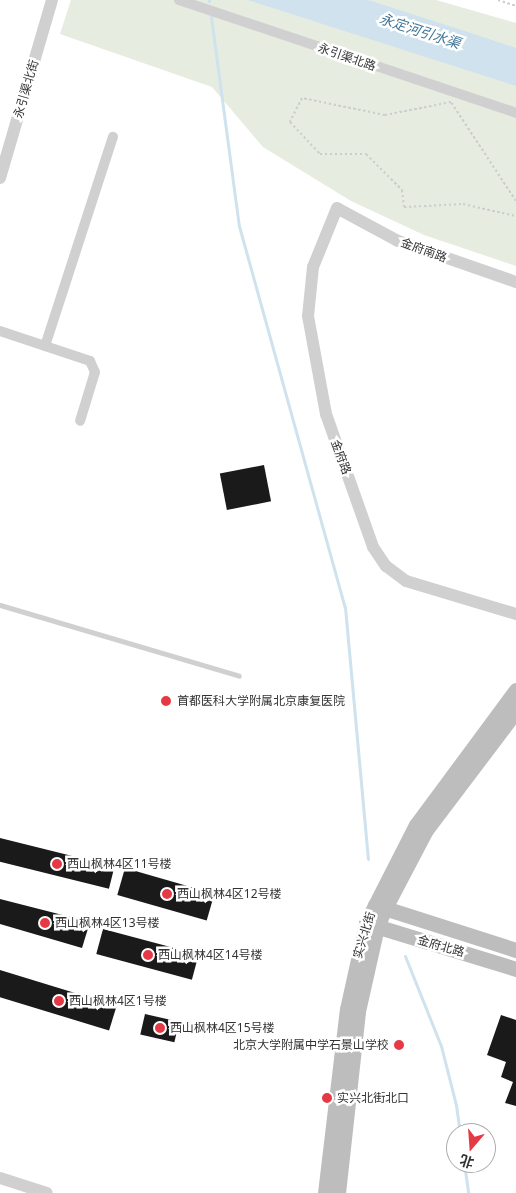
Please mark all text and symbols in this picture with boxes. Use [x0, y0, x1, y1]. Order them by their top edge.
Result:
water label: 永定河引水渠 [377, 10, 463, 52]
street label: 永引渠北路 [316, 40, 378, 74]
street label: 永引渠北街 [11, 58, 41, 120]
street label: 金府南路 [399, 235, 449, 265]
street label: 金府路 [328, 438, 354, 476]
marker: 首都医科大学附属北京康复医院 [159, 694, 173, 708]
place label: 首都医科大学附属北京康复医院 [177, 694, 345, 708]
place label: 西山枫林4区11号楼 [67, 857, 172, 871]
marker: 西山枫林4区11号楼 [51, 858, 63, 870]
place label: 西山枫林4区12号楼 [177, 887, 282, 901]
marker: 西山枫林4区12号楼 [161, 888, 173, 900]
street label: 实兴北街 [350, 910, 378, 960]
place label: 西山枫林4区13号楼 [55, 916, 160, 930]
marker: 西山枫林4区13号楼 [39, 917, 51, 929]
street label: 金府北路 [416, 932, 466, 960]
place label: 西山枫林4区14号楼 [158, 948, 263, 962]
marker: 西山枫林4区14号楼 [142, 949, 154, 961]
place label: 西山枫林4区1号楼 [69, 994, 167, 1008]
marker: 西山枫林4区1号楼 [53, 995, 65, 1007]
place label: 西山枫林4区15号楼 [170, 1021, 275, 1035]
marker: 西山枫林4区15号楼 [154, 1022, 166, 1034]
place label: 北京大学附属中学石景山学校 [233, 1038, 389, 1052]
marker: 北京大学附属中学石景山学校 [393, 1039, 405, 1051]
place label: 实兴北街北口 [337, 1091, 409, 1105]
marker: 实兴北街北口 [321, 1092, 333, 1104]
north arrow [446, 1123, 496, 1173]
text: 北 [457, 1151, 476, 1173]

